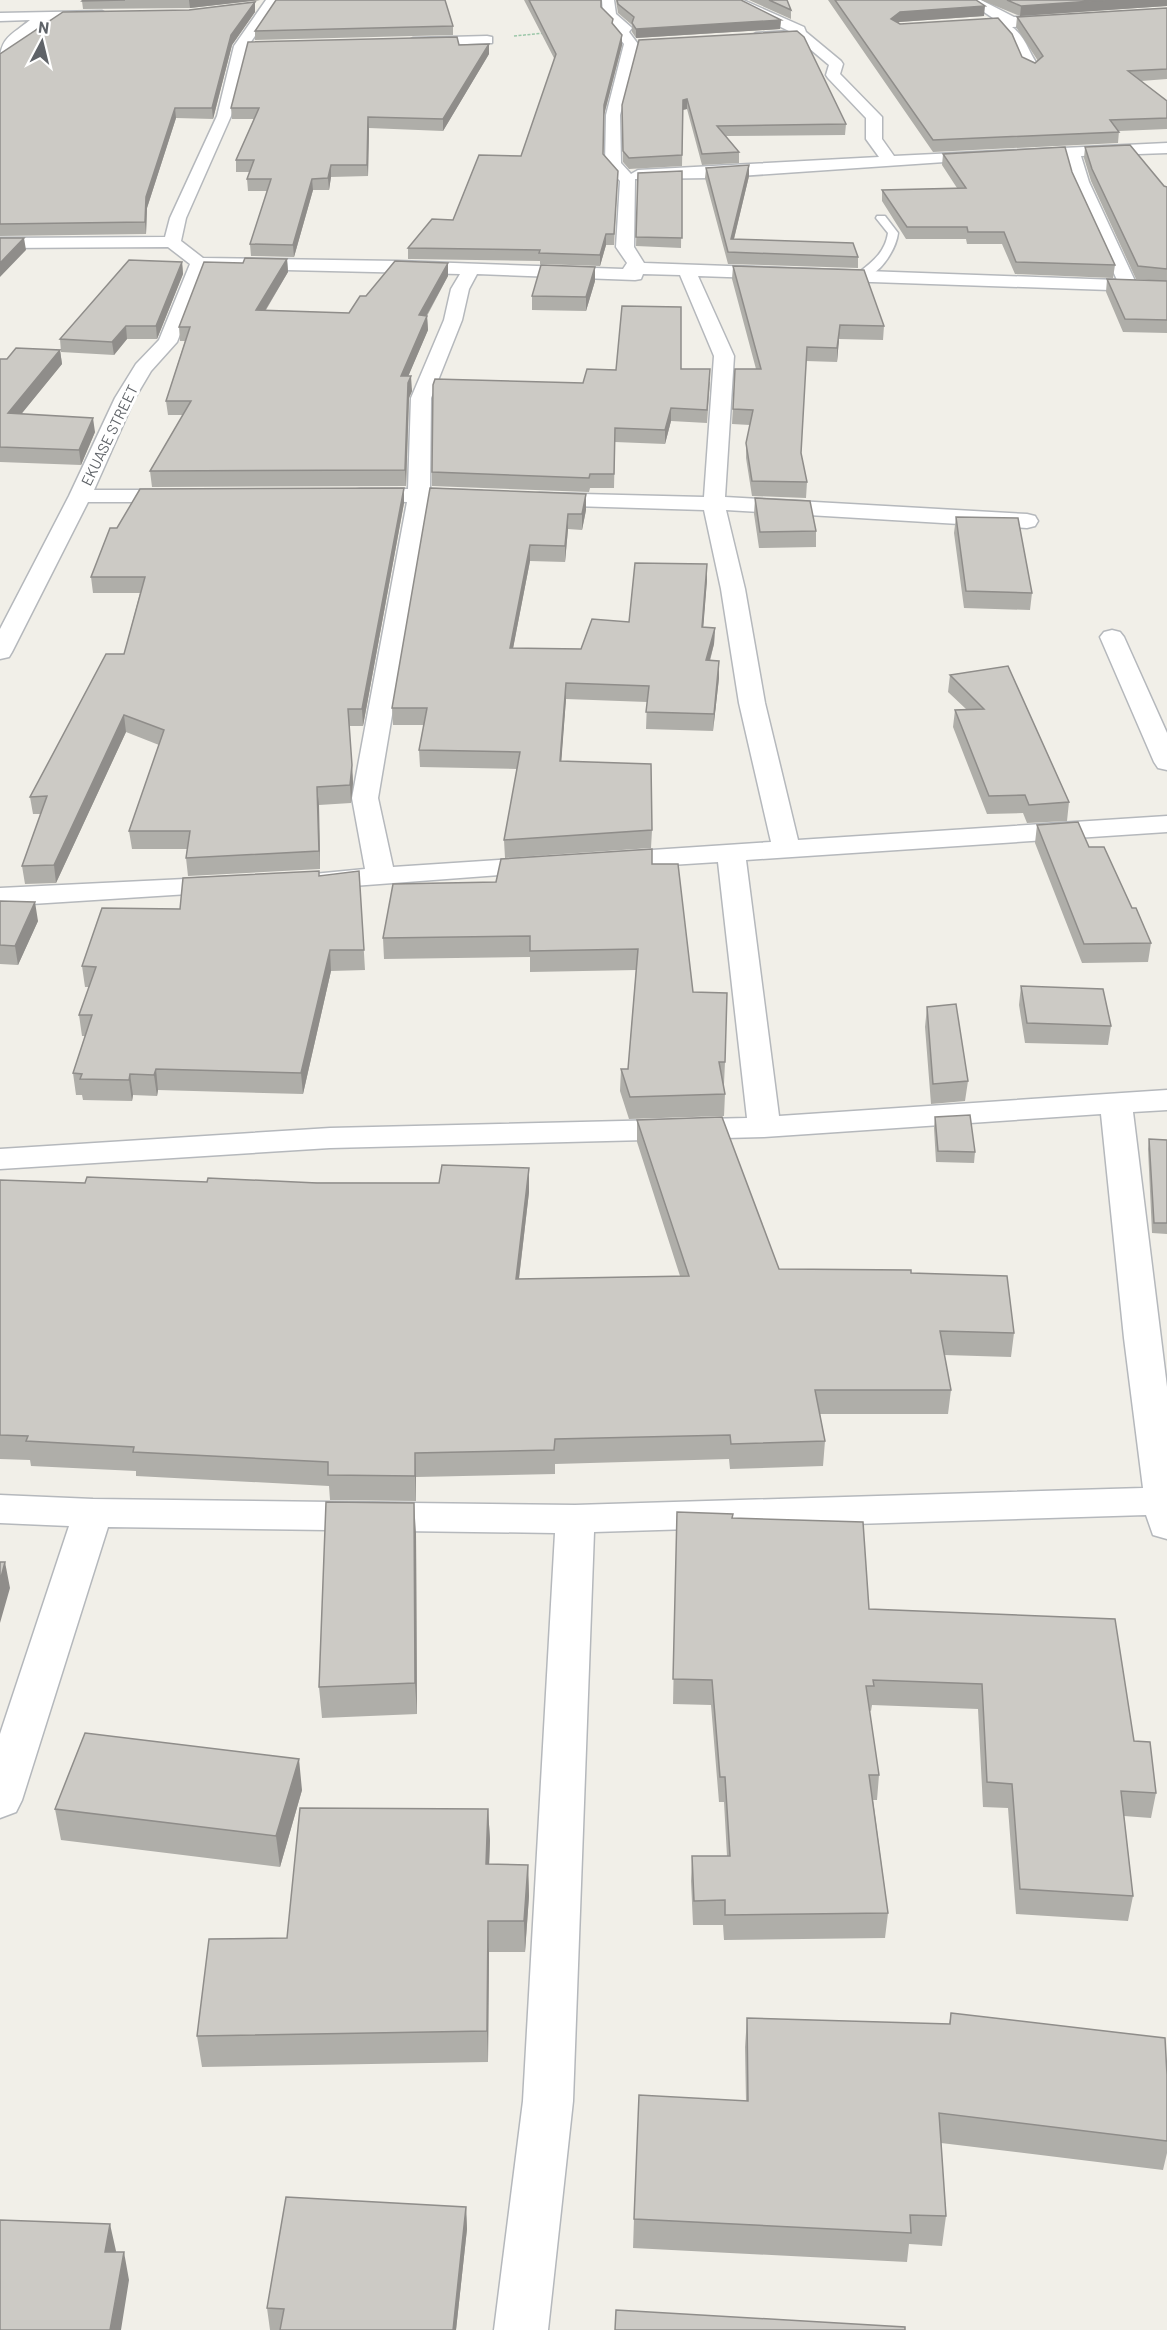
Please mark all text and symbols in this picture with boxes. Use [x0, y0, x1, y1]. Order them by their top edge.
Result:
north arrow [12, 12, 72, 72]
text: N [37, 17, 50, 37]
street label: EKUASE STREET [77, 382, 141, 488]

